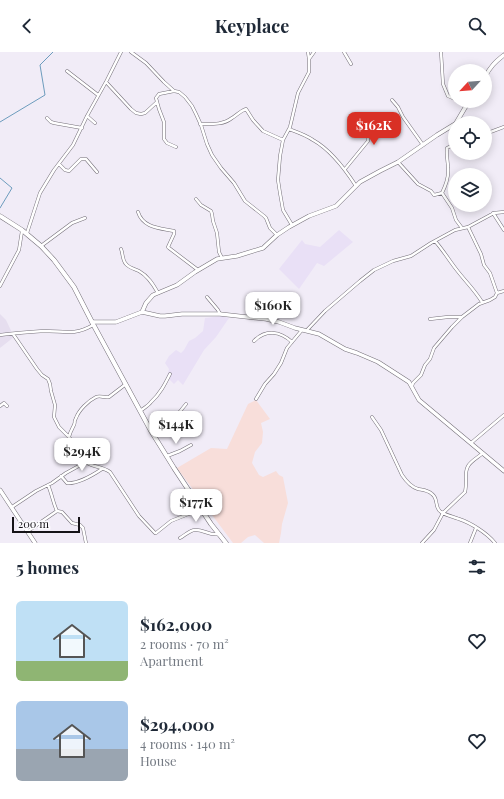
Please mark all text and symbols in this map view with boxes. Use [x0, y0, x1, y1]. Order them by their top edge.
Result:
text: Keyplace [215, 14, 289, 38]
icon: back [16, 15, 38, 37]
icon: search [466, 15, 488, 37]
north arrow [448, 64, 492, 108]
map controls [448, 64, 492, 212]
pin: $162K [346, 112, 402, 146]
text: $162K [356, 116, 392, 133]
button: locate [448, 116, 492, 160]
button: layers [448, 168, 492, 212]
pin: $160K [245, 292, 301, 326]
text: $160K [254, 296, 292, 313]
pin: $144K [148, 411, 204, 445]
text: $144K [158, 415, 194, 432]
pin: $294K [54, 438, 110, 472]
text: $294K [63, 442, 101, 459]
pin: $177K [168, 489, 224, 523]
text: $177K [179, 493, 213, 510]
scale bar [12, 515, 80, 534]
text: 200 m [18, 516, 49, 531]
text: 5 homes [16, 556, 79, 578]
icon: filters [466, 556, 488, 578]
text: $162,000 [140, 613, 212, 635]
icon: home [48, 617, 96, 665]
icon: heart [466, 630, 488, 652]
text: 2 rooms · 70 m² [140, 635, 229, 652]
text: Apartment [140, 652, 203, 669]
text: $294,000 [140, 713, 215, 735]
icon: home [48, 717, 96, 765]
icon: heart [466, 730, 488, 752]
text: 4 rooms · 140 m² [140, 735, 235, 752]
text: House [140, 752, 177, 769]

